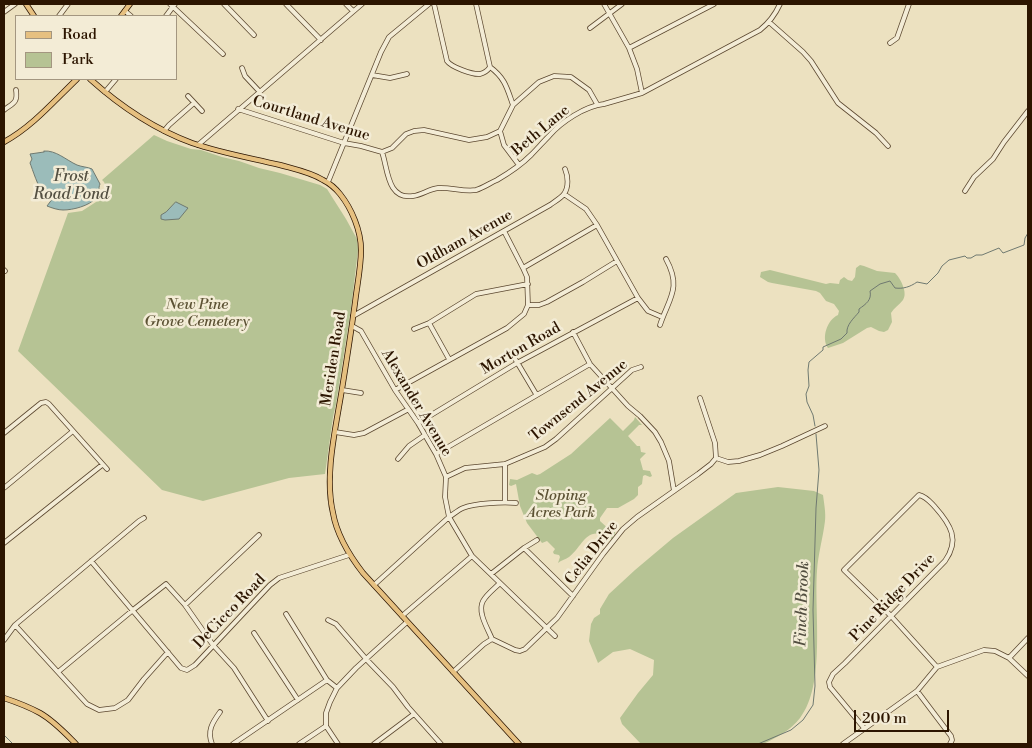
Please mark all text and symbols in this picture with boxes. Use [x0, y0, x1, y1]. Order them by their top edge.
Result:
legend [15, 15, 178, 80]
text: Road [62, 25, 97, 44]
text: Park [62, 50, 93, 69]
street label: Courtland Avenue [250, 93, 372, 145]
street label: Beth Lane [509, 102, 573, 160]
water label: Frost Road Pond [33, 167, 109, 205]
street label: Oldham Avenue [414, 206, 516, 274]
park label: New Pine Grove Cemetery [144, 296, 250, 331]
street label: Meriden Road [318, 310, 350, 408]
street label: Morton Road [478, 319, 564, 379]
street label: Alexander Avenue [377, 346, 455, 460]
street label: Townsend Avenue [526, 356, 632, 446]
park label: Sloping Acres Park [527, 487, 595, 522]
street label: Celia Drive [561, 517, 623, 589]
street label: Pine Ridge Drive [847, 550, 939, 646]
water label: Finch Brook [792, 561, 814, 647]
street label: DeCicco Road [190, 571, 270, 653]
scale bar [857, 700, 952, 732]
text: 200 m [862, 709, 907, 728]

